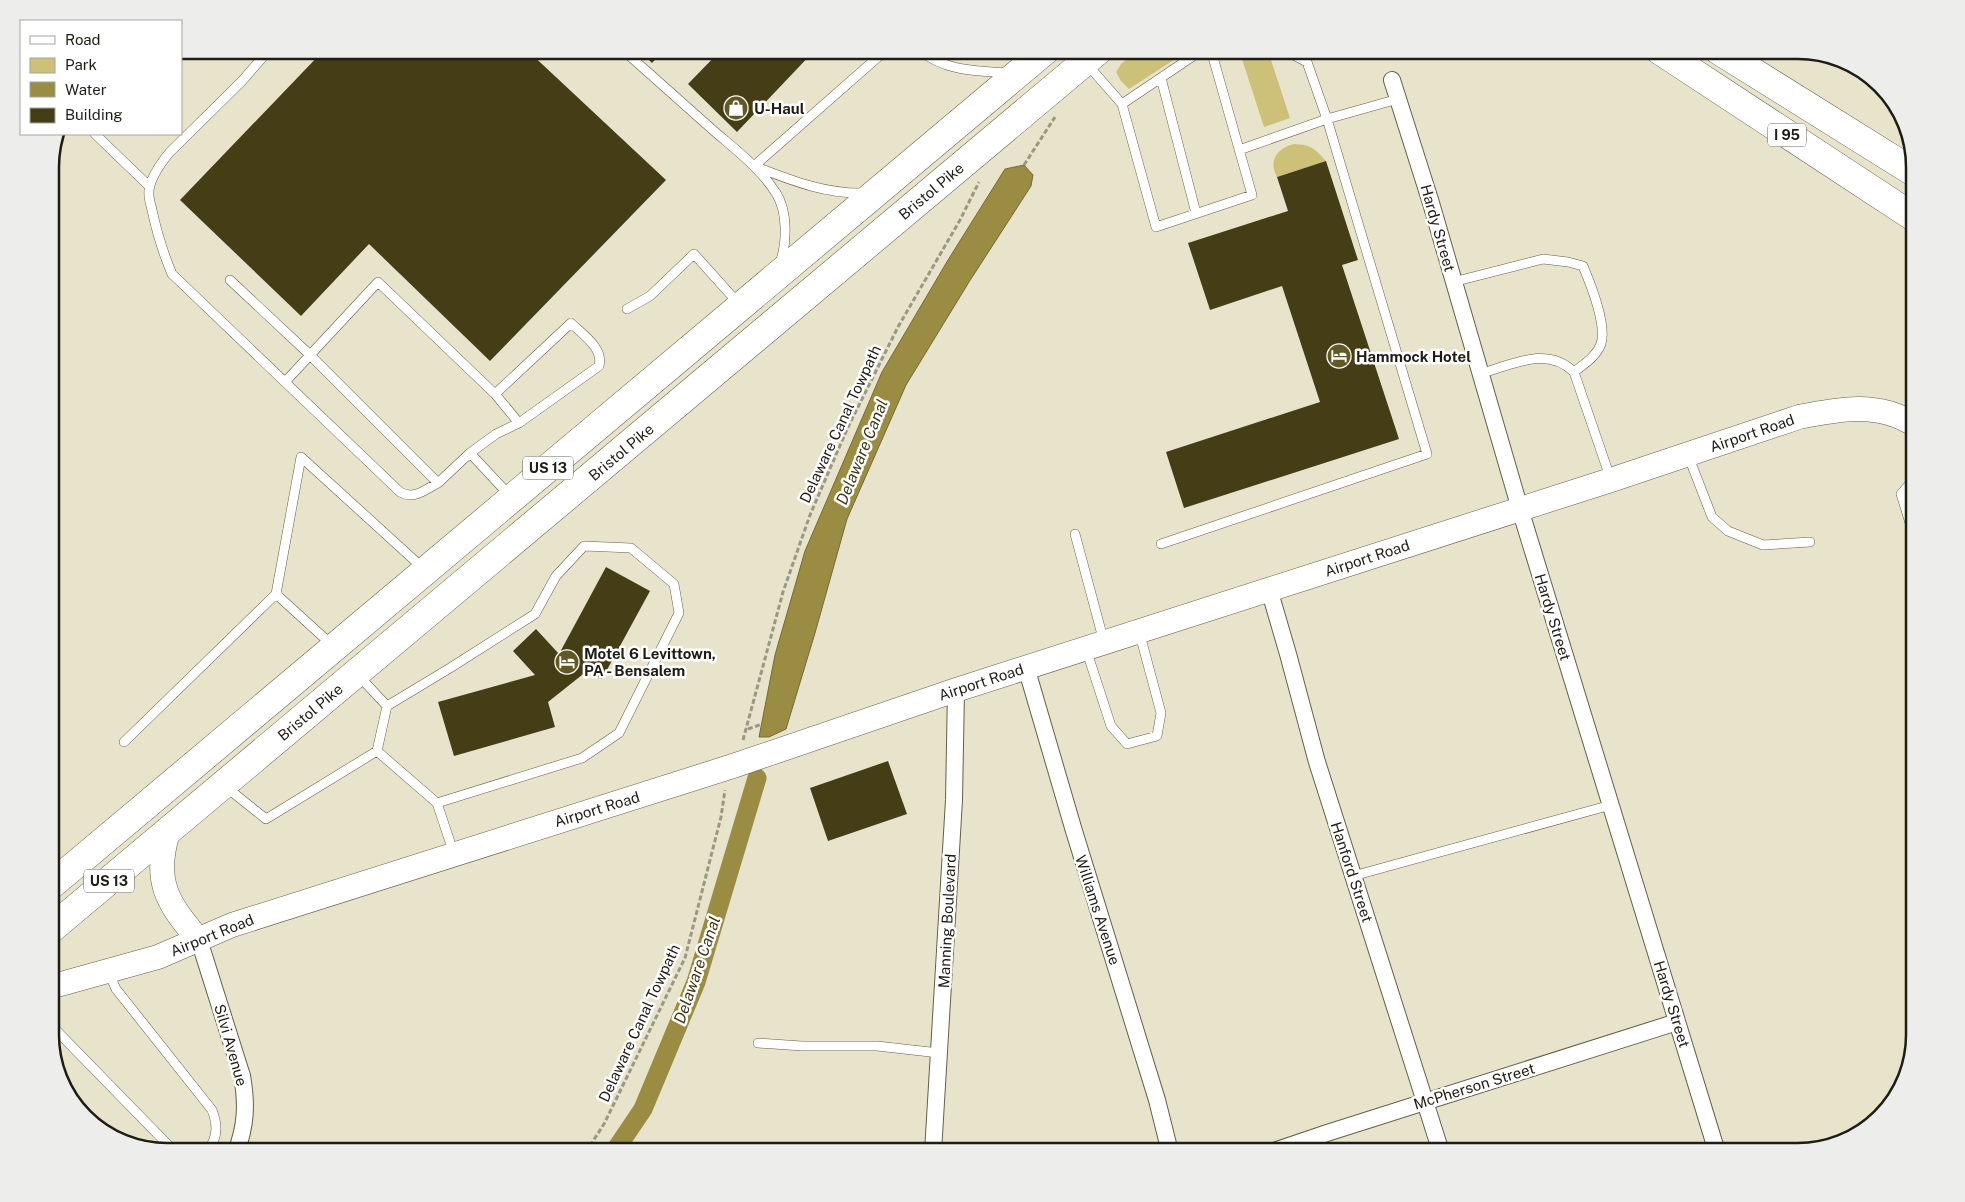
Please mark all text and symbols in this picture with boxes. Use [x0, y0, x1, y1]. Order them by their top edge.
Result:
legend [20, 20, 182, 135]
text: Road [65, 31, 101, 48]
text: Park [65, 56, 97, 73]
text: Water [65, 81, 107, 98]
shop icon: U-Haul [723, 95, 749, 121]
place label: U-Haul [754, 100, 805, 117]
text: Building [65, 106, 123, 123]
road number: I 95 [1768, 124, 1806, 146]
street label: Bristol Pike [895, 159, 967, 223]
street label: Hardy Street [1417, 182, 1459, 274]
street label: Delaware Canal Towpath [796, 342, 884, 506]
hotel icon: Hammock Hotel [1326, 343, 1352, 369]
place label: Hammock Hotel [1356, 348, 1471, 365]
water label: Delaware Canal [832, 396, 892, 508]
street label: Airport Road [1707, 411, 1797, 455]
street label: Bristol Pike [585, 420, 657, 484]
road number: US 13 [523, 456, 573, 479]
street label: Airport Road [1322, 536, 1412, 580]
street label: Hardy Street [1532, 572, 1574, 663]
place label: Motel 6 Levittown, PA - Bensalem [584, 645, 716, 679]
hotel icon: Motel 6 Levittown, PA - Bensalem [554, 649, 580, 675]
street label: Airport Road [936, 660, 1026, 704]
street label: Bristol Pike [274, 680, 346, 744]
street label: Airport Road [552, 788, 642, 830]
street label: Hanford Street [1328, 820, 1376, 925]
street label: Manning Boulevard [935, 853, 959, 989]
street label: Williams Avenue [1072, 853, 1124, 967]
road number: US 13 [84, 869, 134, 892]
street label: Airport Road [168, 911, 256, 959]
water label: Delaware Canal [670, 914, 724, 1026]
street label: Delaware Canal Towpath [595, 942, 683, 1104]
street label: Hardy Street [1651, 959, 1693, 1050]
street label: Silvi Avenue [211, 1002, 251, 1088]
street label: McPherson Street [1411, 1059, 1537, 1113]

